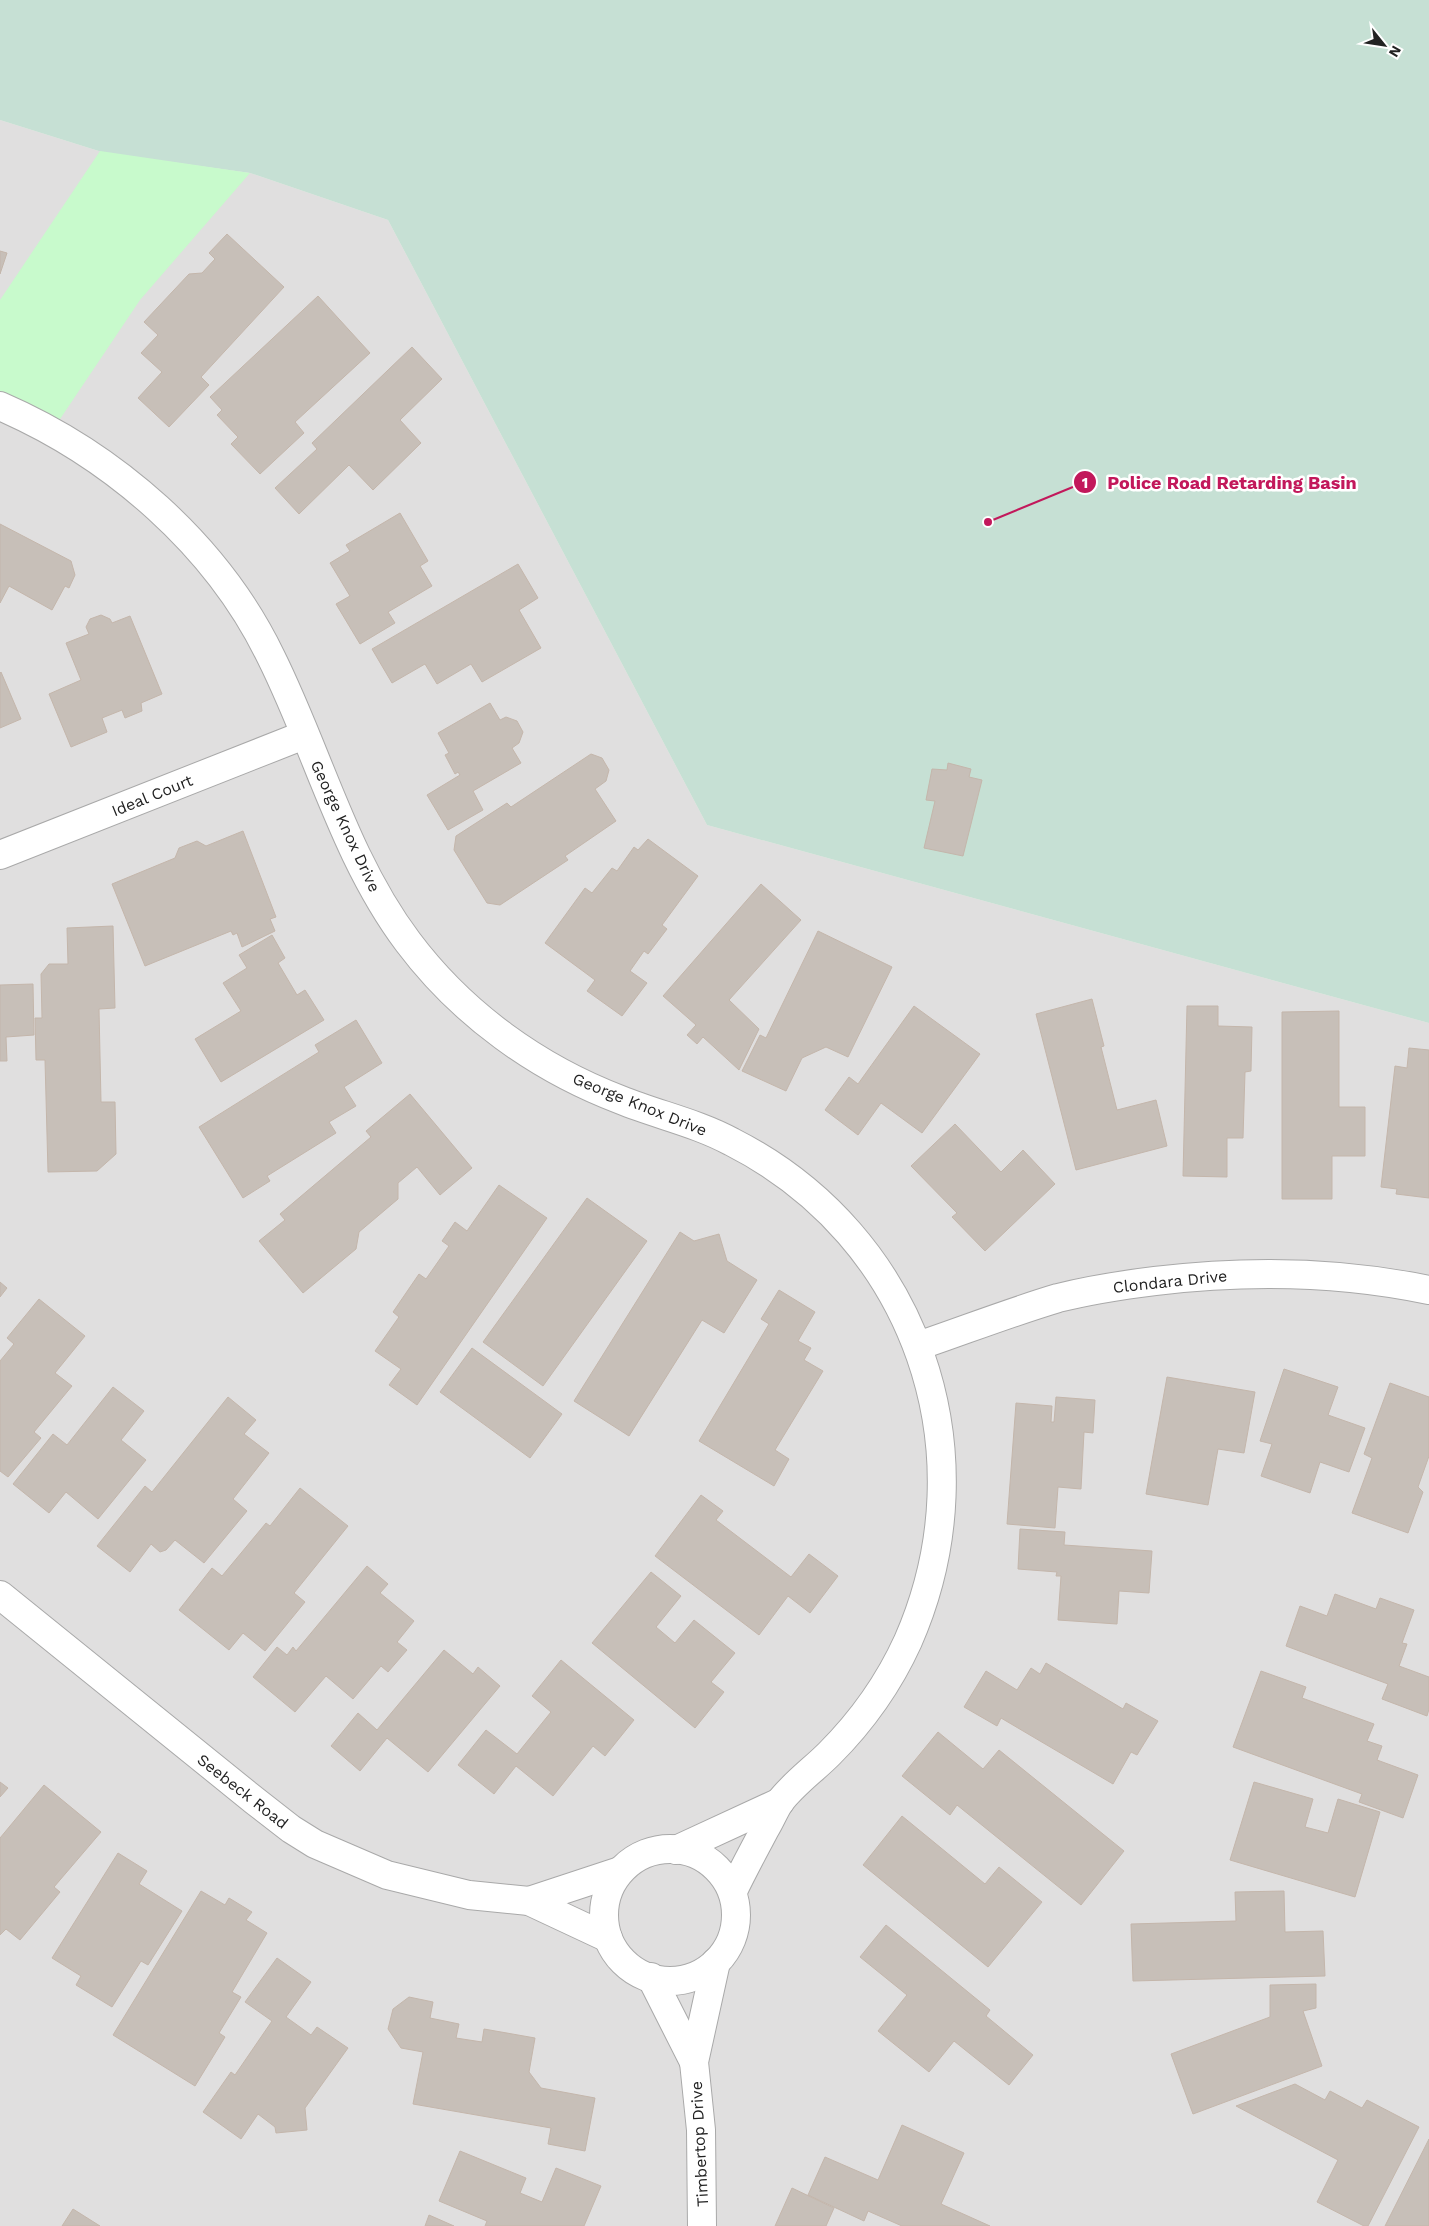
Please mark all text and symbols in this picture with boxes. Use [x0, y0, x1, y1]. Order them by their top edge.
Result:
north arrow [1359, 20, 1409, 70]
text: N [1386, 43, 1405, 60]
callout: Police Road Retarding Basin [1072, 466, 1367, 499]
text: Police Road Retarding Basin [1107, 472, 1357, 493]
text: 1 [1082, 474, 1088, 492]
street label: George Knox Drive [307, 757, 384, 895]
street label: Ideal Court [109, 770, 196, 820]
street label: George Knox Drive [570, 1069, 710, 1140]
street label: Clondara Drive [1112, 1266, 1228, 1297]
street label: Seebeck Road [193, 1750, 292, 1833]
street label: Timbertop Drive [687, 2081, 712, 2207]

